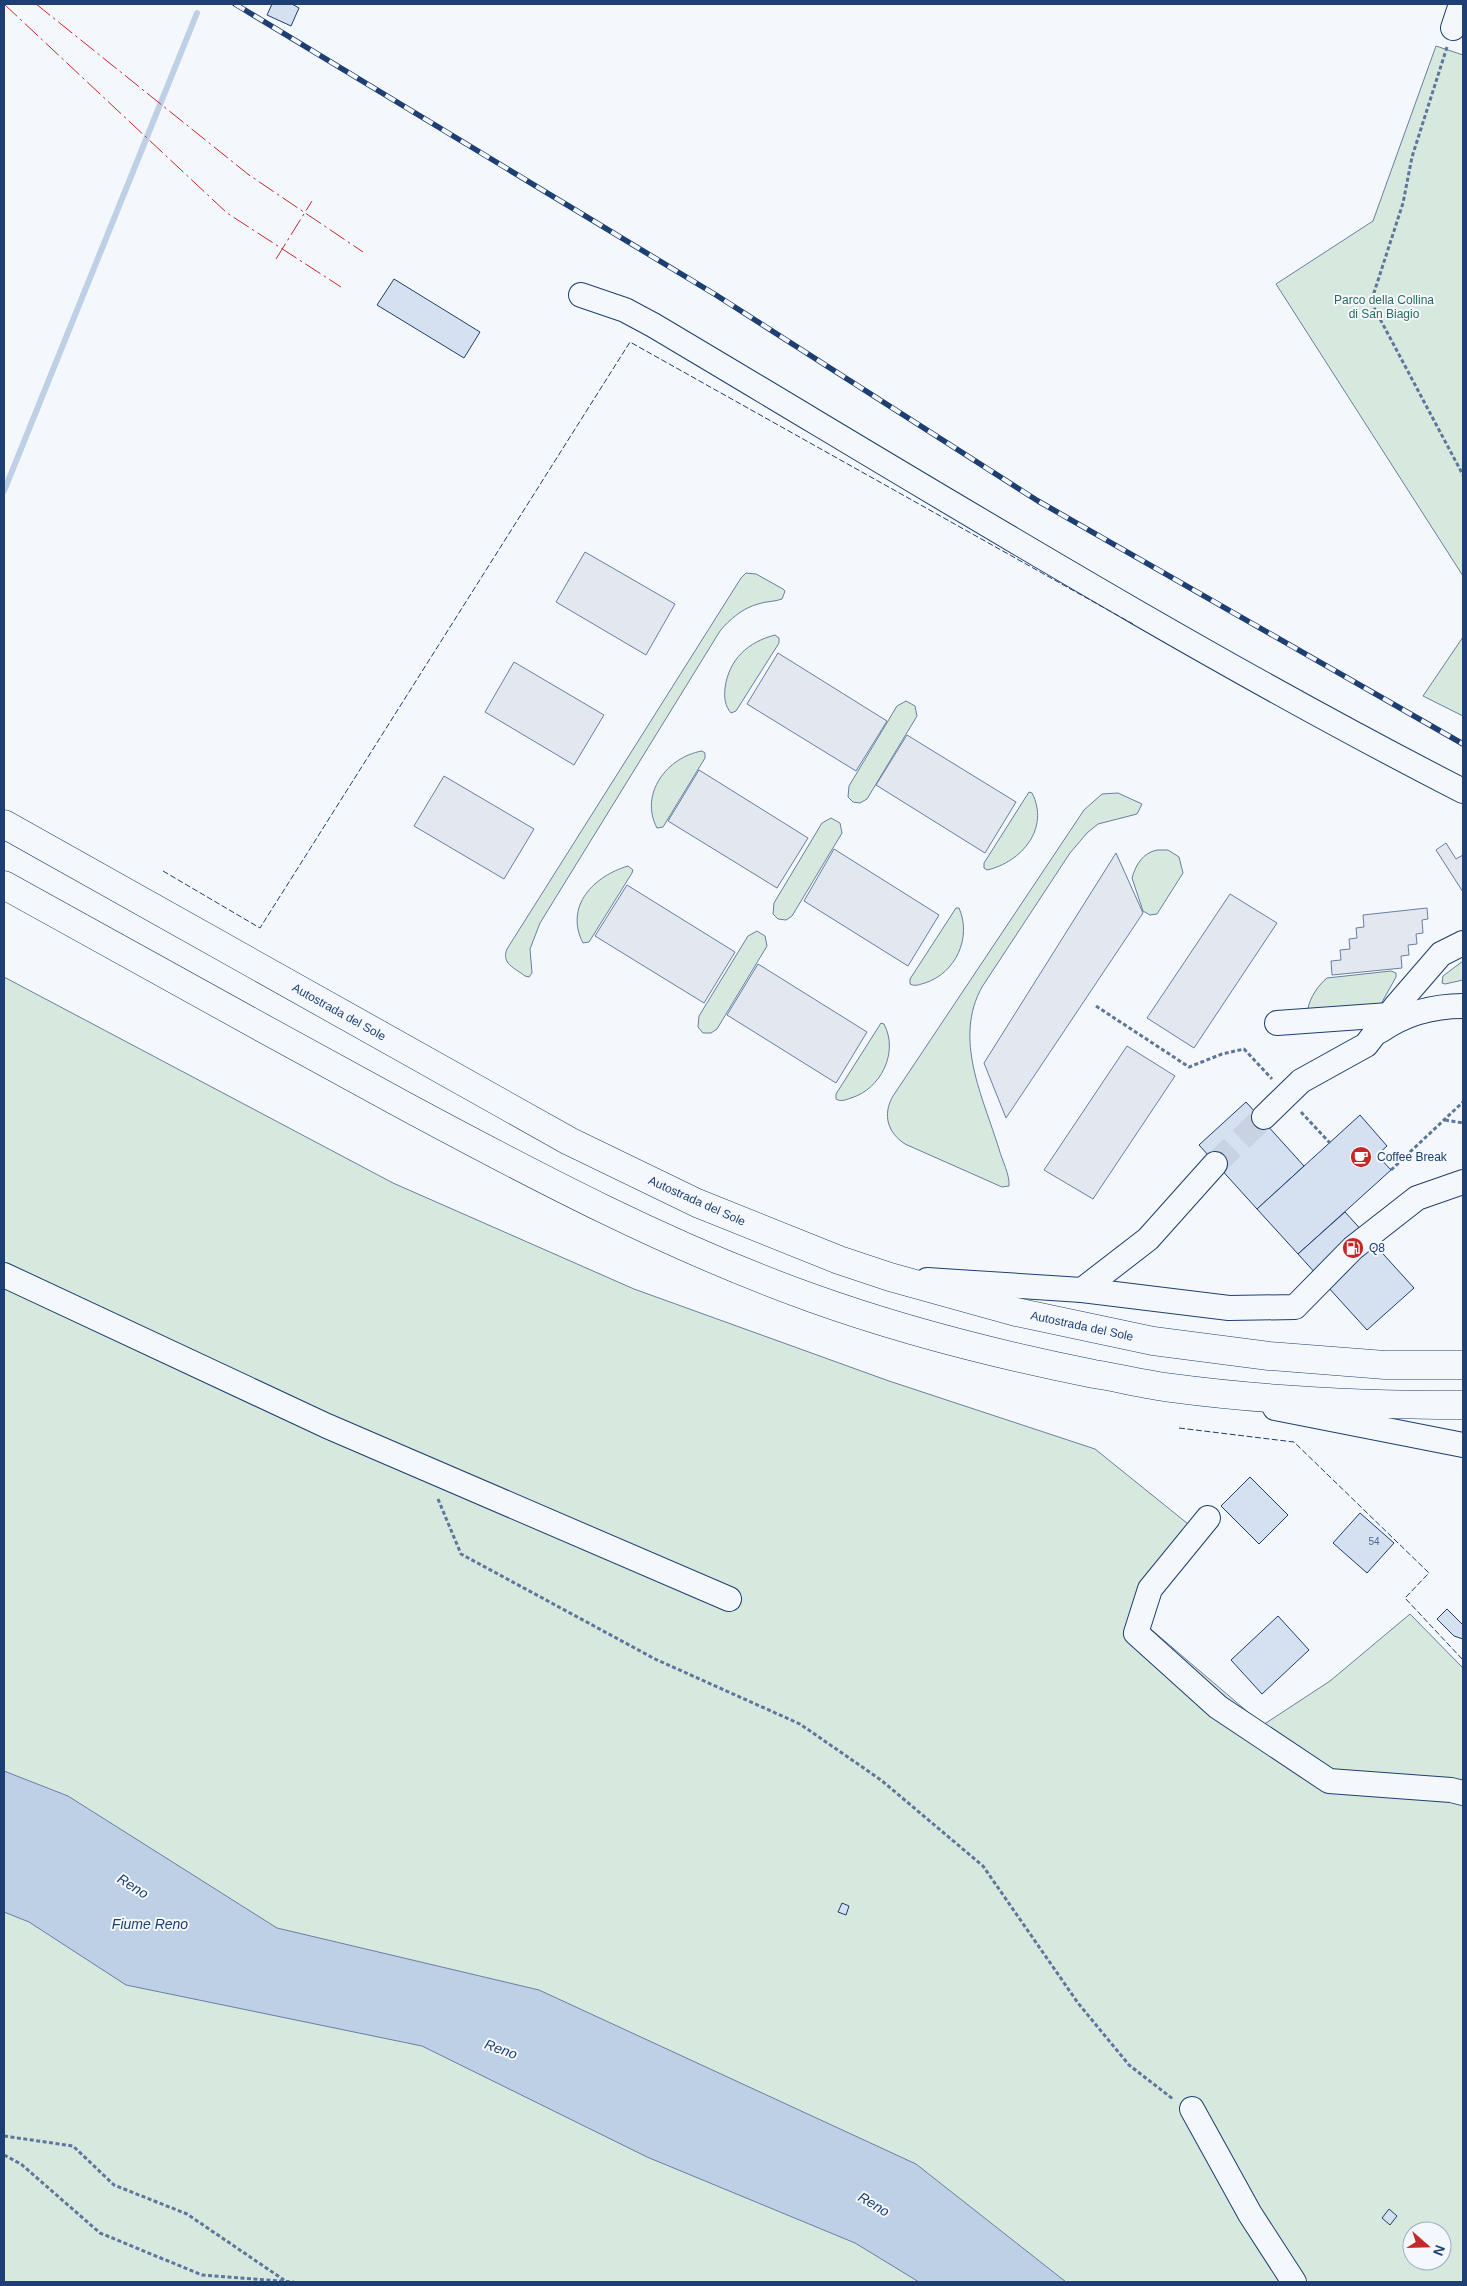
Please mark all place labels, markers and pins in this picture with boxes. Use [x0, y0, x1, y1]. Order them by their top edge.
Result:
cafe icon: Coffee Break [1349, 1145, 1373, 1169]
place label: Coffee Break [1377, 1150, 1448, 1164]
fuel station icon: Q8 [1341, 1236, 1365, 1260]
place label: Q8 [1369, 1241, 1385, 1255]

